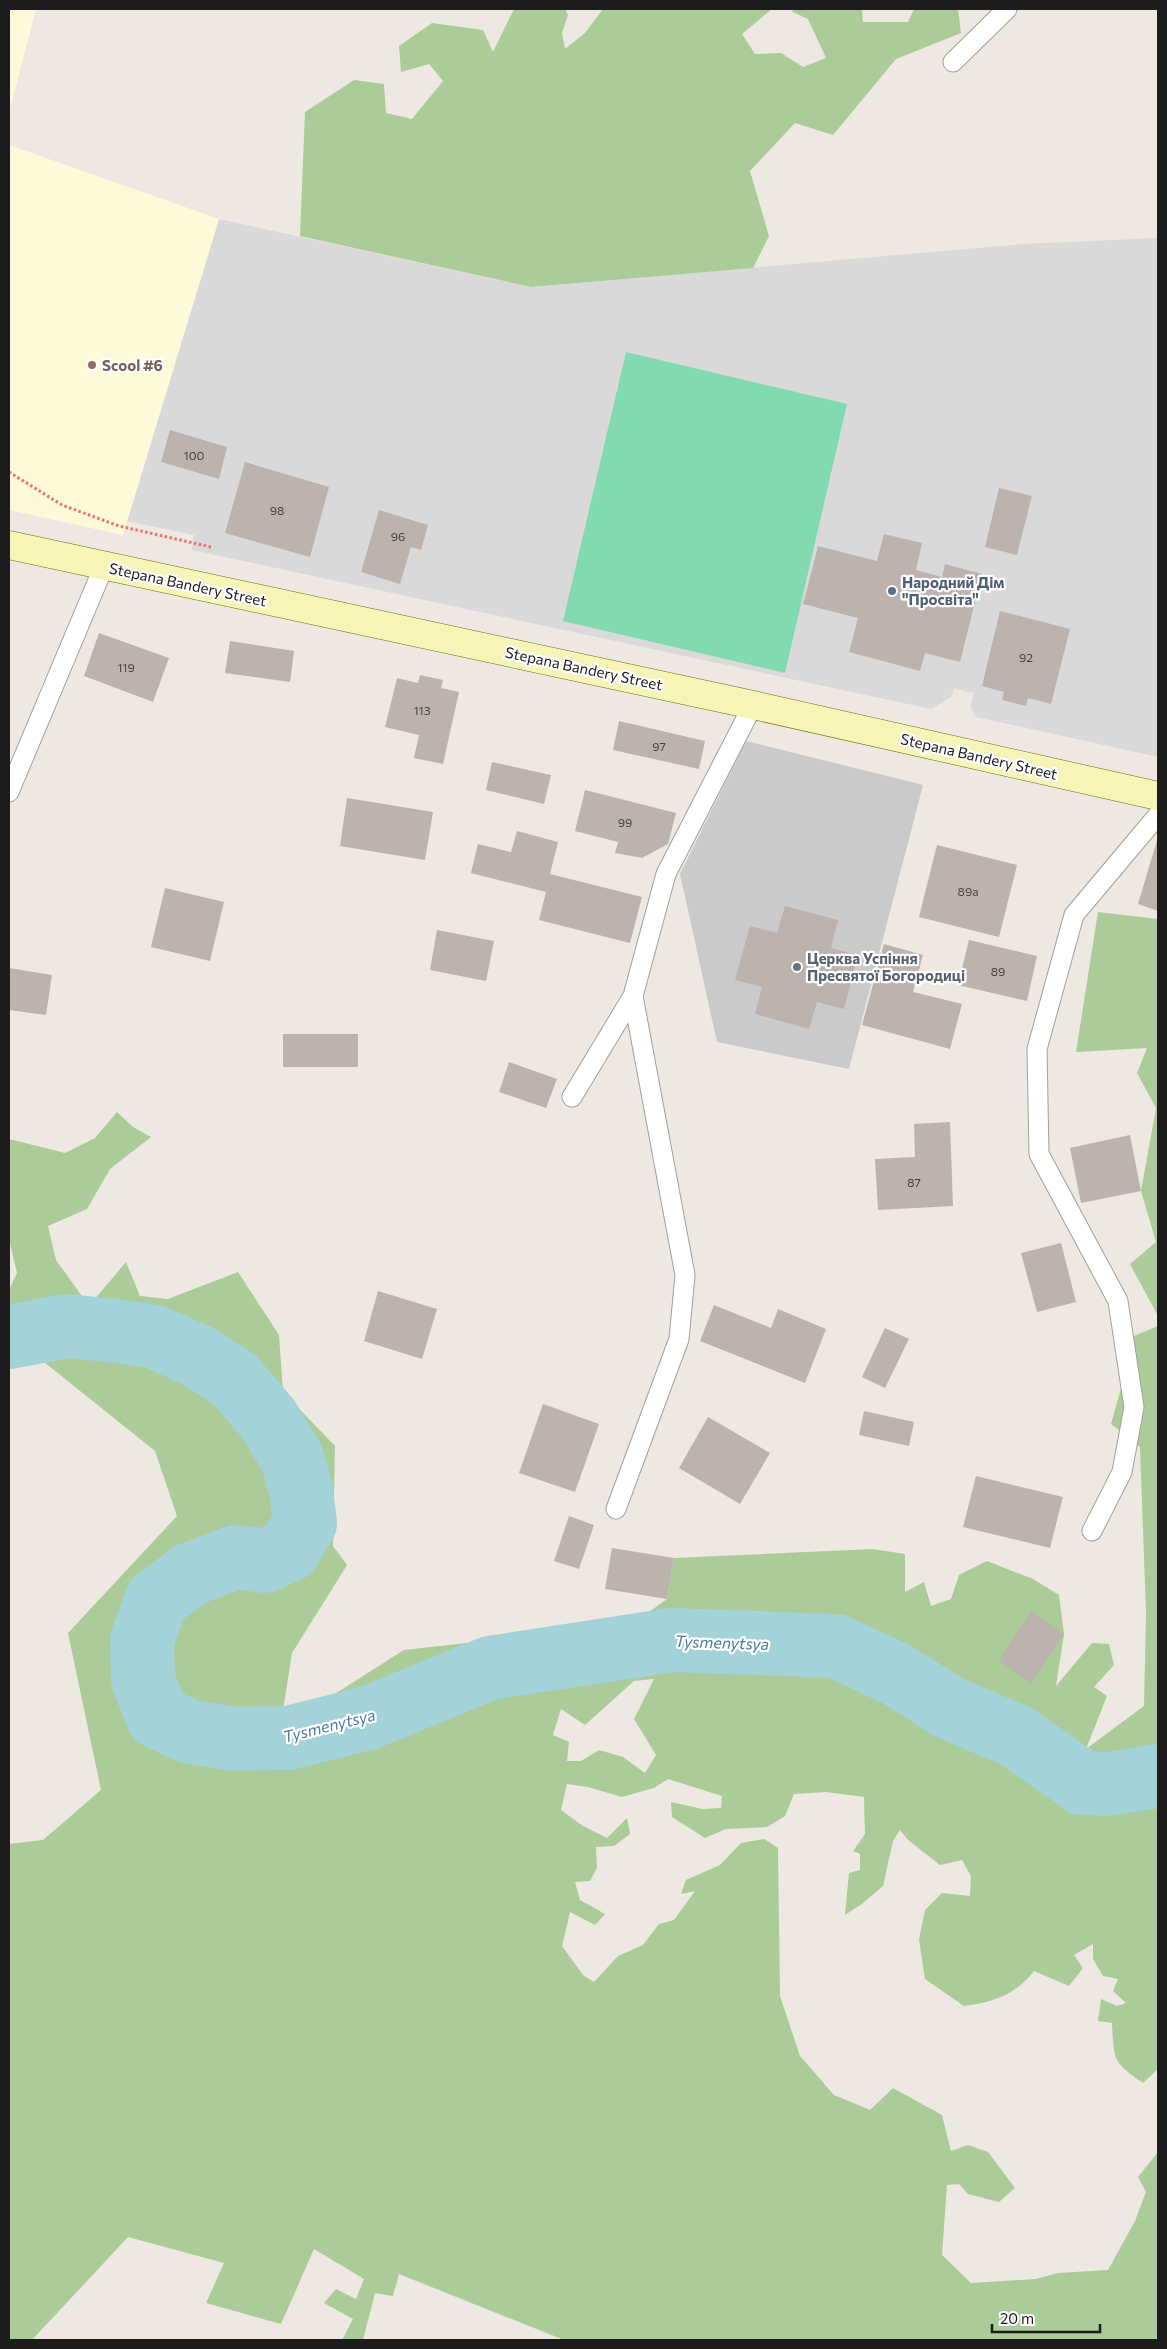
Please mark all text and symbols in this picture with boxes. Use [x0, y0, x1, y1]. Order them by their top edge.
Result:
place label: Scool #6 [102, 356, 163, 374]
marker: Scool #6 [86, 359, 98, 371]
house number: 100 [184, 448, 205, 462]
house number: 98 [270, 503, 284, 517]
house number: 96 [391, 529, 405, 543]
street label: Stepana Bandery Street [108, 559, 268, 609]
place label: Народний Дім "Просвіта" [902, 573, 1004, 608]
marker: Народний Дім "Просвіта" [886, 585, 898, 597]
street label: Stepana Bandery Street [504, 643, 664, 693]
house number: 92 [1019, 650, 1033, 664]
house number: 119 [117, 660, 135, 674]
house number: 113 [413, 703, 431, 717]
street label: Stepana Bandery Street [899, 729, 1059, 783]
house number: 97 [652, 739, 666, 753]
house number: 99 [618, 815, 632, 829]
house number: 89а [958, 884, 978, 898]
place label: Церква Успіння Пресвятої Богородиці [807, 949, 965, 984]
marker: Церква Успіння Пресвятої Богородиці [791, 961, 803, 973]
house number: 89 [991, 964, 1005, 978]
house number: 87 [907, 1175, 921, 1189]
water label: Tysmenytsya [675, 1631, 769, 1653]
water label: Tysmenytsya [281, 1704, 377, 1746]
scale bar [992, 2302, 1100, 2334]
text: 20 m [1000, 2309, 1034, 2327]

